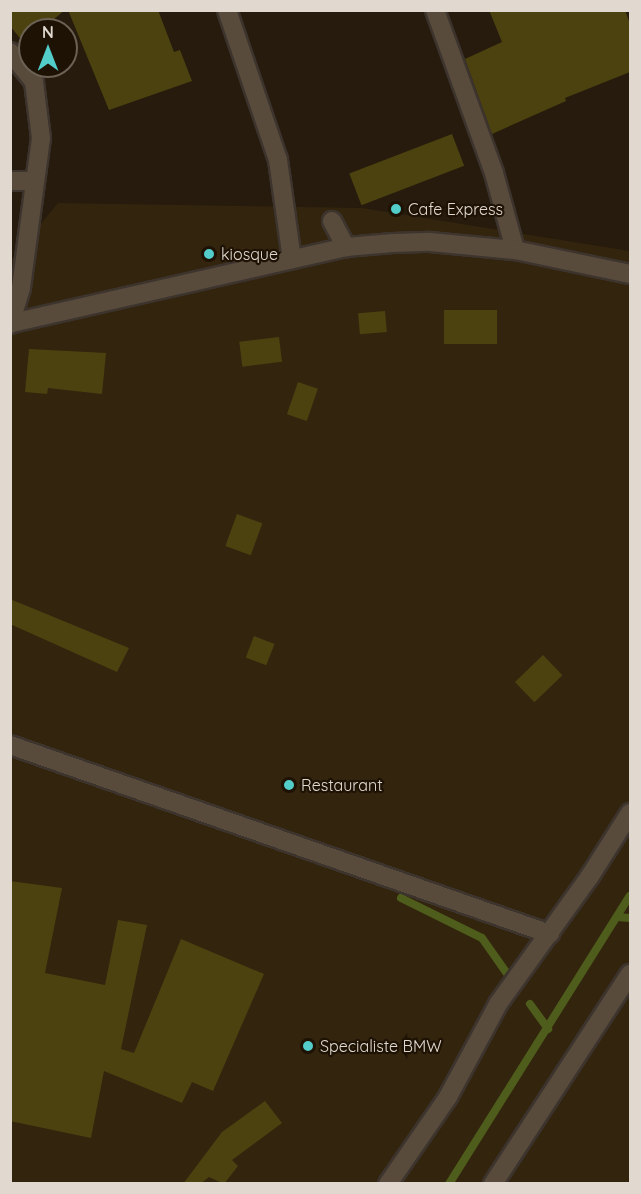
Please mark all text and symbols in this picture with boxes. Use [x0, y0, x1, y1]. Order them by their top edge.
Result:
north arrow [18, 18, 78, 78]
text: N [42, 22, 54, 42]
place label: Cafe Express [408, 199, 503, 219]
marker: Cafe Express [389, 202, 403, 216]
place label: kiosque [221, 244, 278, 264]
marker: kiosque [202, 247, 216, 261]
place label: Restaurant [301, 775, 383, 795]
marker: Restaurant [282, 778, 296, 792]
place label: Specialiste BMW [320, 1036, 442, 1056]
marker: Specialiste BMW [301, 1039, 315, 1053]

